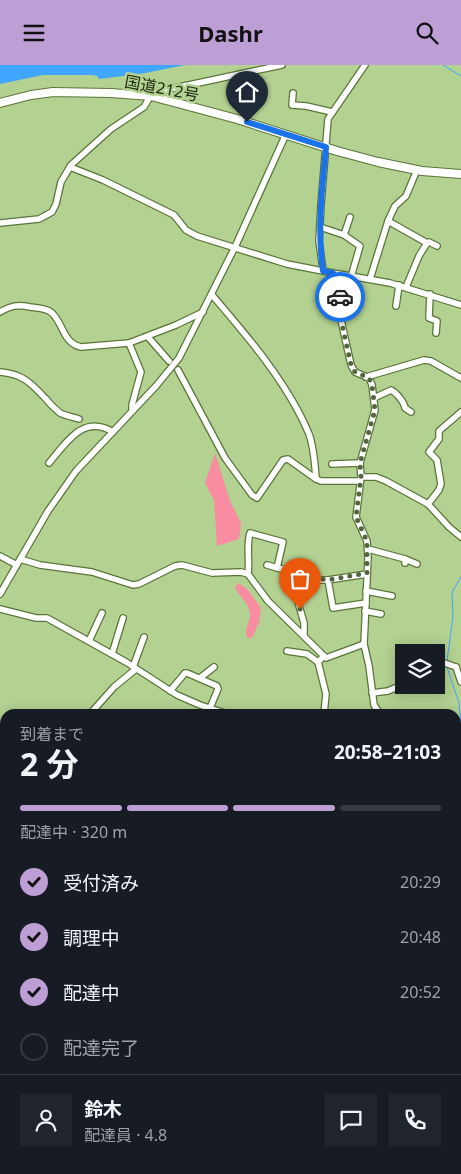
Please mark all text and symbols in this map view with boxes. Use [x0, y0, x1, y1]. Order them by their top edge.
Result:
text: Dashr [198, 18, 263, 48]
icon: menu [20, 19, 48, 47]
icon: search [413, 19, 441, 47]
street label: 国道212号 [123, 70, 201, 106]
pin [226, 71, 268, 122]
icon: home [233, 78, 261, 106]
courier [315, 272, 365, 322]
icon: car [326, 283, 354, 311]
pin [279, 558, 321, 609]
icon: bag [286, 565, 314, 593]
map controls [395, 644, 445, 694]
button: layers [395, 644, 445, 694]
text: 到着まで [20, 723, 84, 745]
text: 20:58–21:03 [334, 739, 441, 765]
text: 2 分 [20, 742, 79, 785]
text: 配達中 · 320 m [20, 821, 127, 843]
icon: check [20, 868, 48, 896]
text: 受付済み [63, 870, 139, 896]
text: 20:29 [400, 871, 441, 893]
icon: check [20, 923, 48, 951]
text: 調理中 [63, 925, 120, 951]
text: 20:48 [400, 926, 441, 948]
icon: check [20, 978, 48, 1006]
text: 配達中 [63, 980, 120, 1006]
text: 20:52 [400, 981, 441, 1003]
text: 配達完了 [63, 1035, 139, 1061]
button: person [20, 1094, 72, 1146]
button: chat [325, 1094, 377, 1146]
button: phone [389, 1094, 441, 1146]
text: 鈴木 [84, 1096, 122, 1122]
text: 配達員 · 4.8 [84, 1124, 167, 1146]

